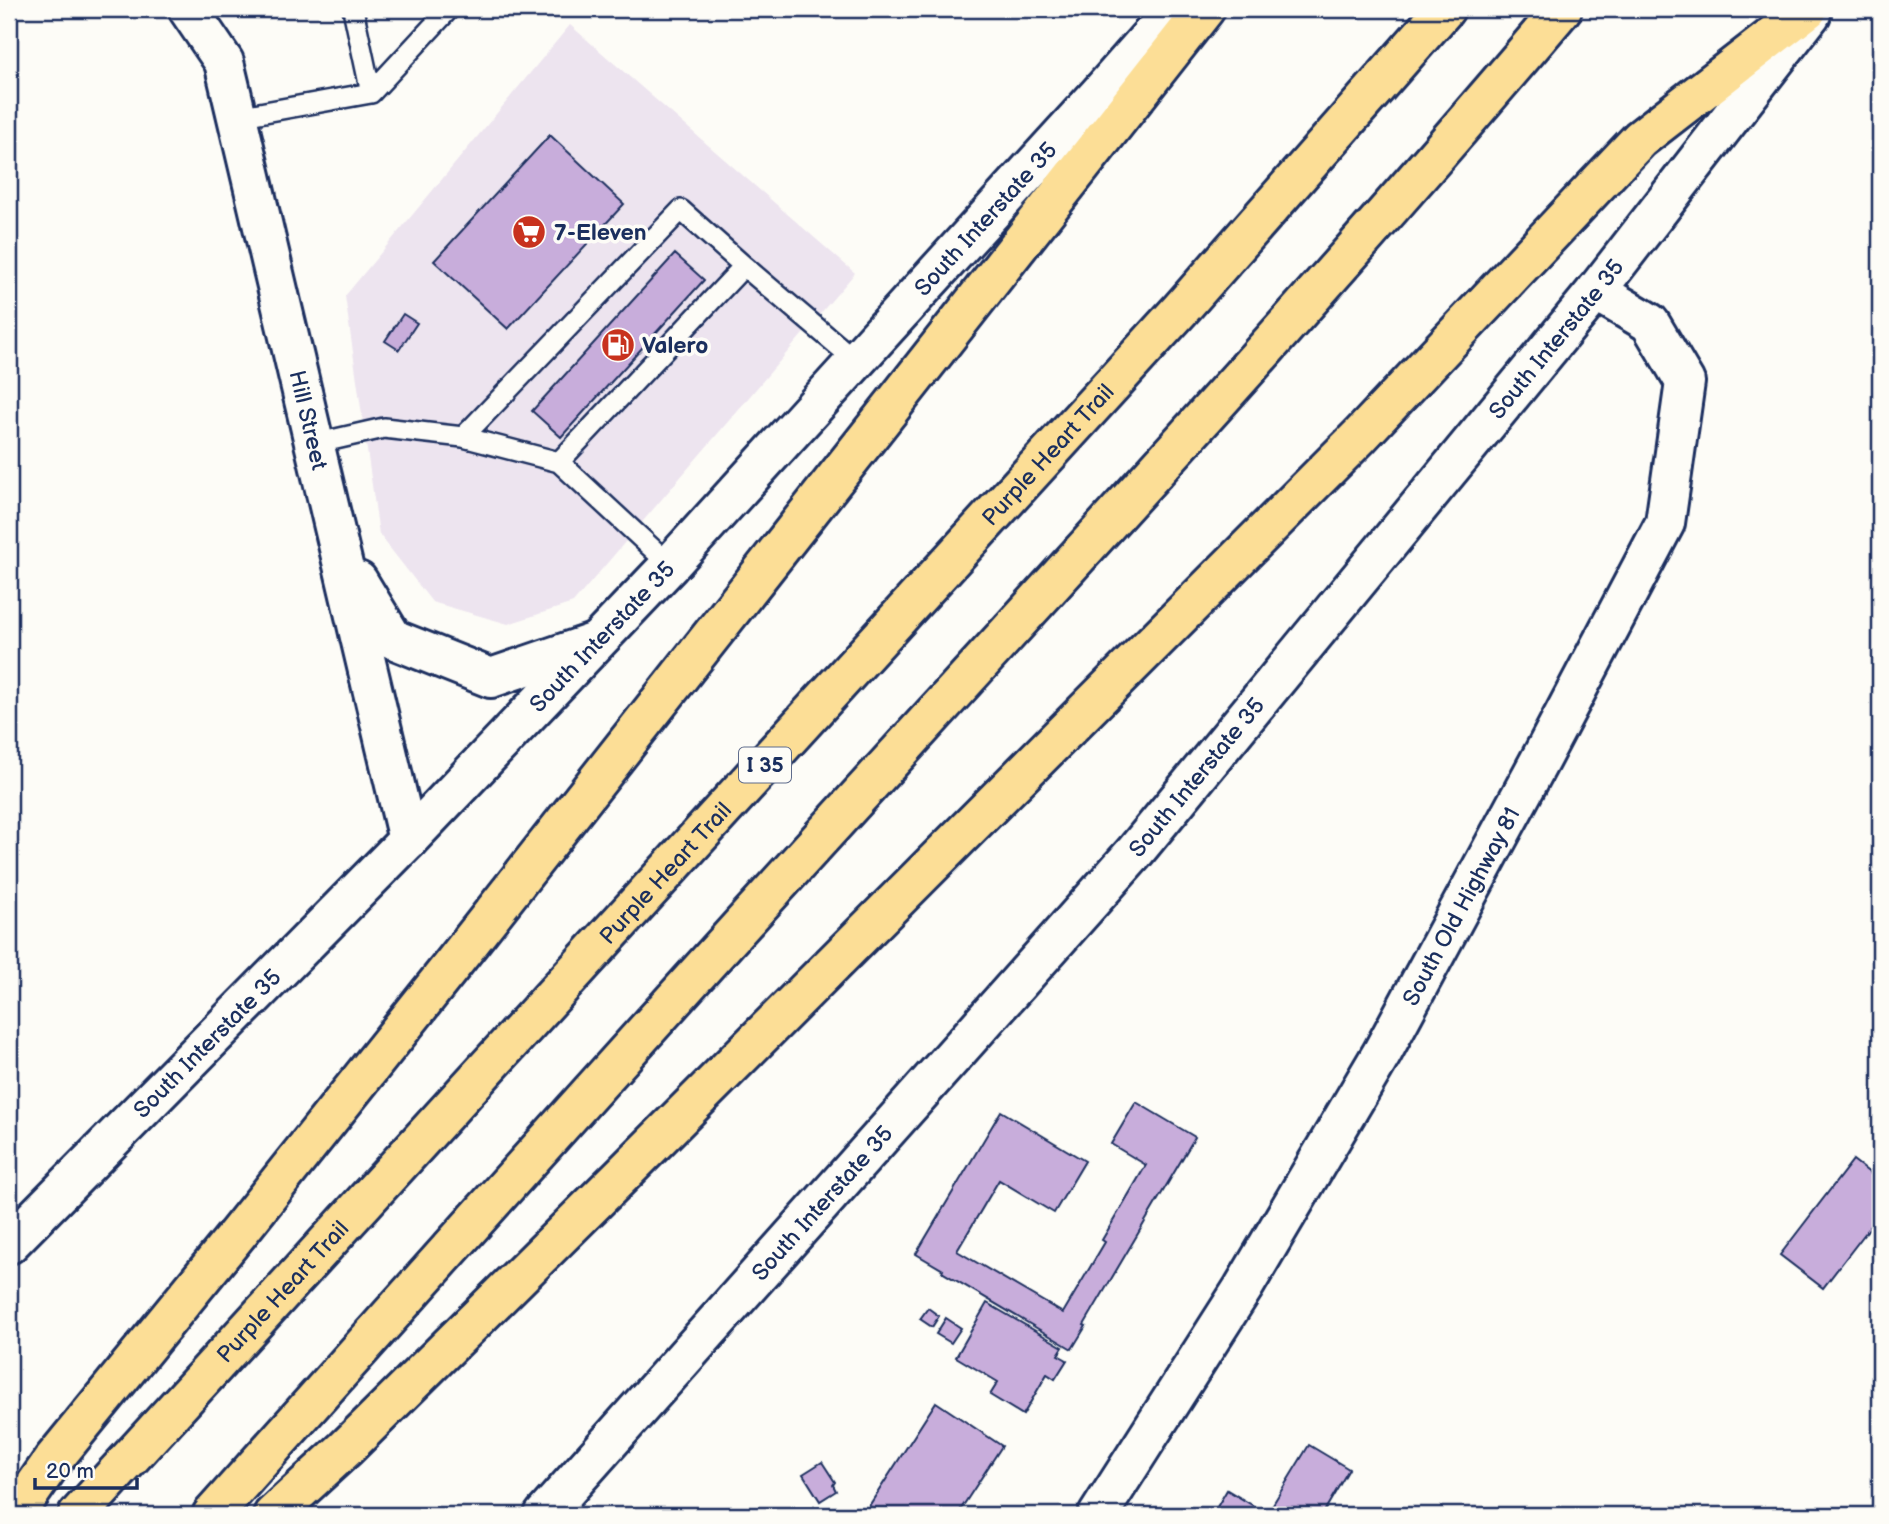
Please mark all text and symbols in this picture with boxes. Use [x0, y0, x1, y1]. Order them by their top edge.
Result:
street label: South Interstate 35 [909, 137, 1063, 302]
supermarket icon: 7-Eleven [510, 213, 548, 251]
place label: 7-Eleven [554, 219, 647, 247]
street label: South Interstate 35 [1483, 254, 1630, 425]
fuel station icon: Valero [599, 326, 637, 364]
place label: Valero [642, 332, 708, 360]
street label: Hill Street [282, 368, 333, 473]
street label: Purple Heart Trail [977, 378, 1120, 532]
street label: South Interstate 35 [524, 556, 681, 719]
street label: South Interstate 35 [1123, 692, 1271, 863]
road number: I 35 [739, 748, 791, 782]
street label: Purple Heart Trail [594, 797, 738, 950]
street label: South Old Highway 81 [1397, 803, 1527, 1011]
street label: South Interstate 35 [128, 964, 288, 1124]
street label: South Interstate 35 [746, 1120, 899, 1287]
street label: Purple Heart Trail [211, 1215, 355, 1369]
scale bar [35, 1447, 136, 1491]
text: 20 m [46, 1459, 94, 1484]

